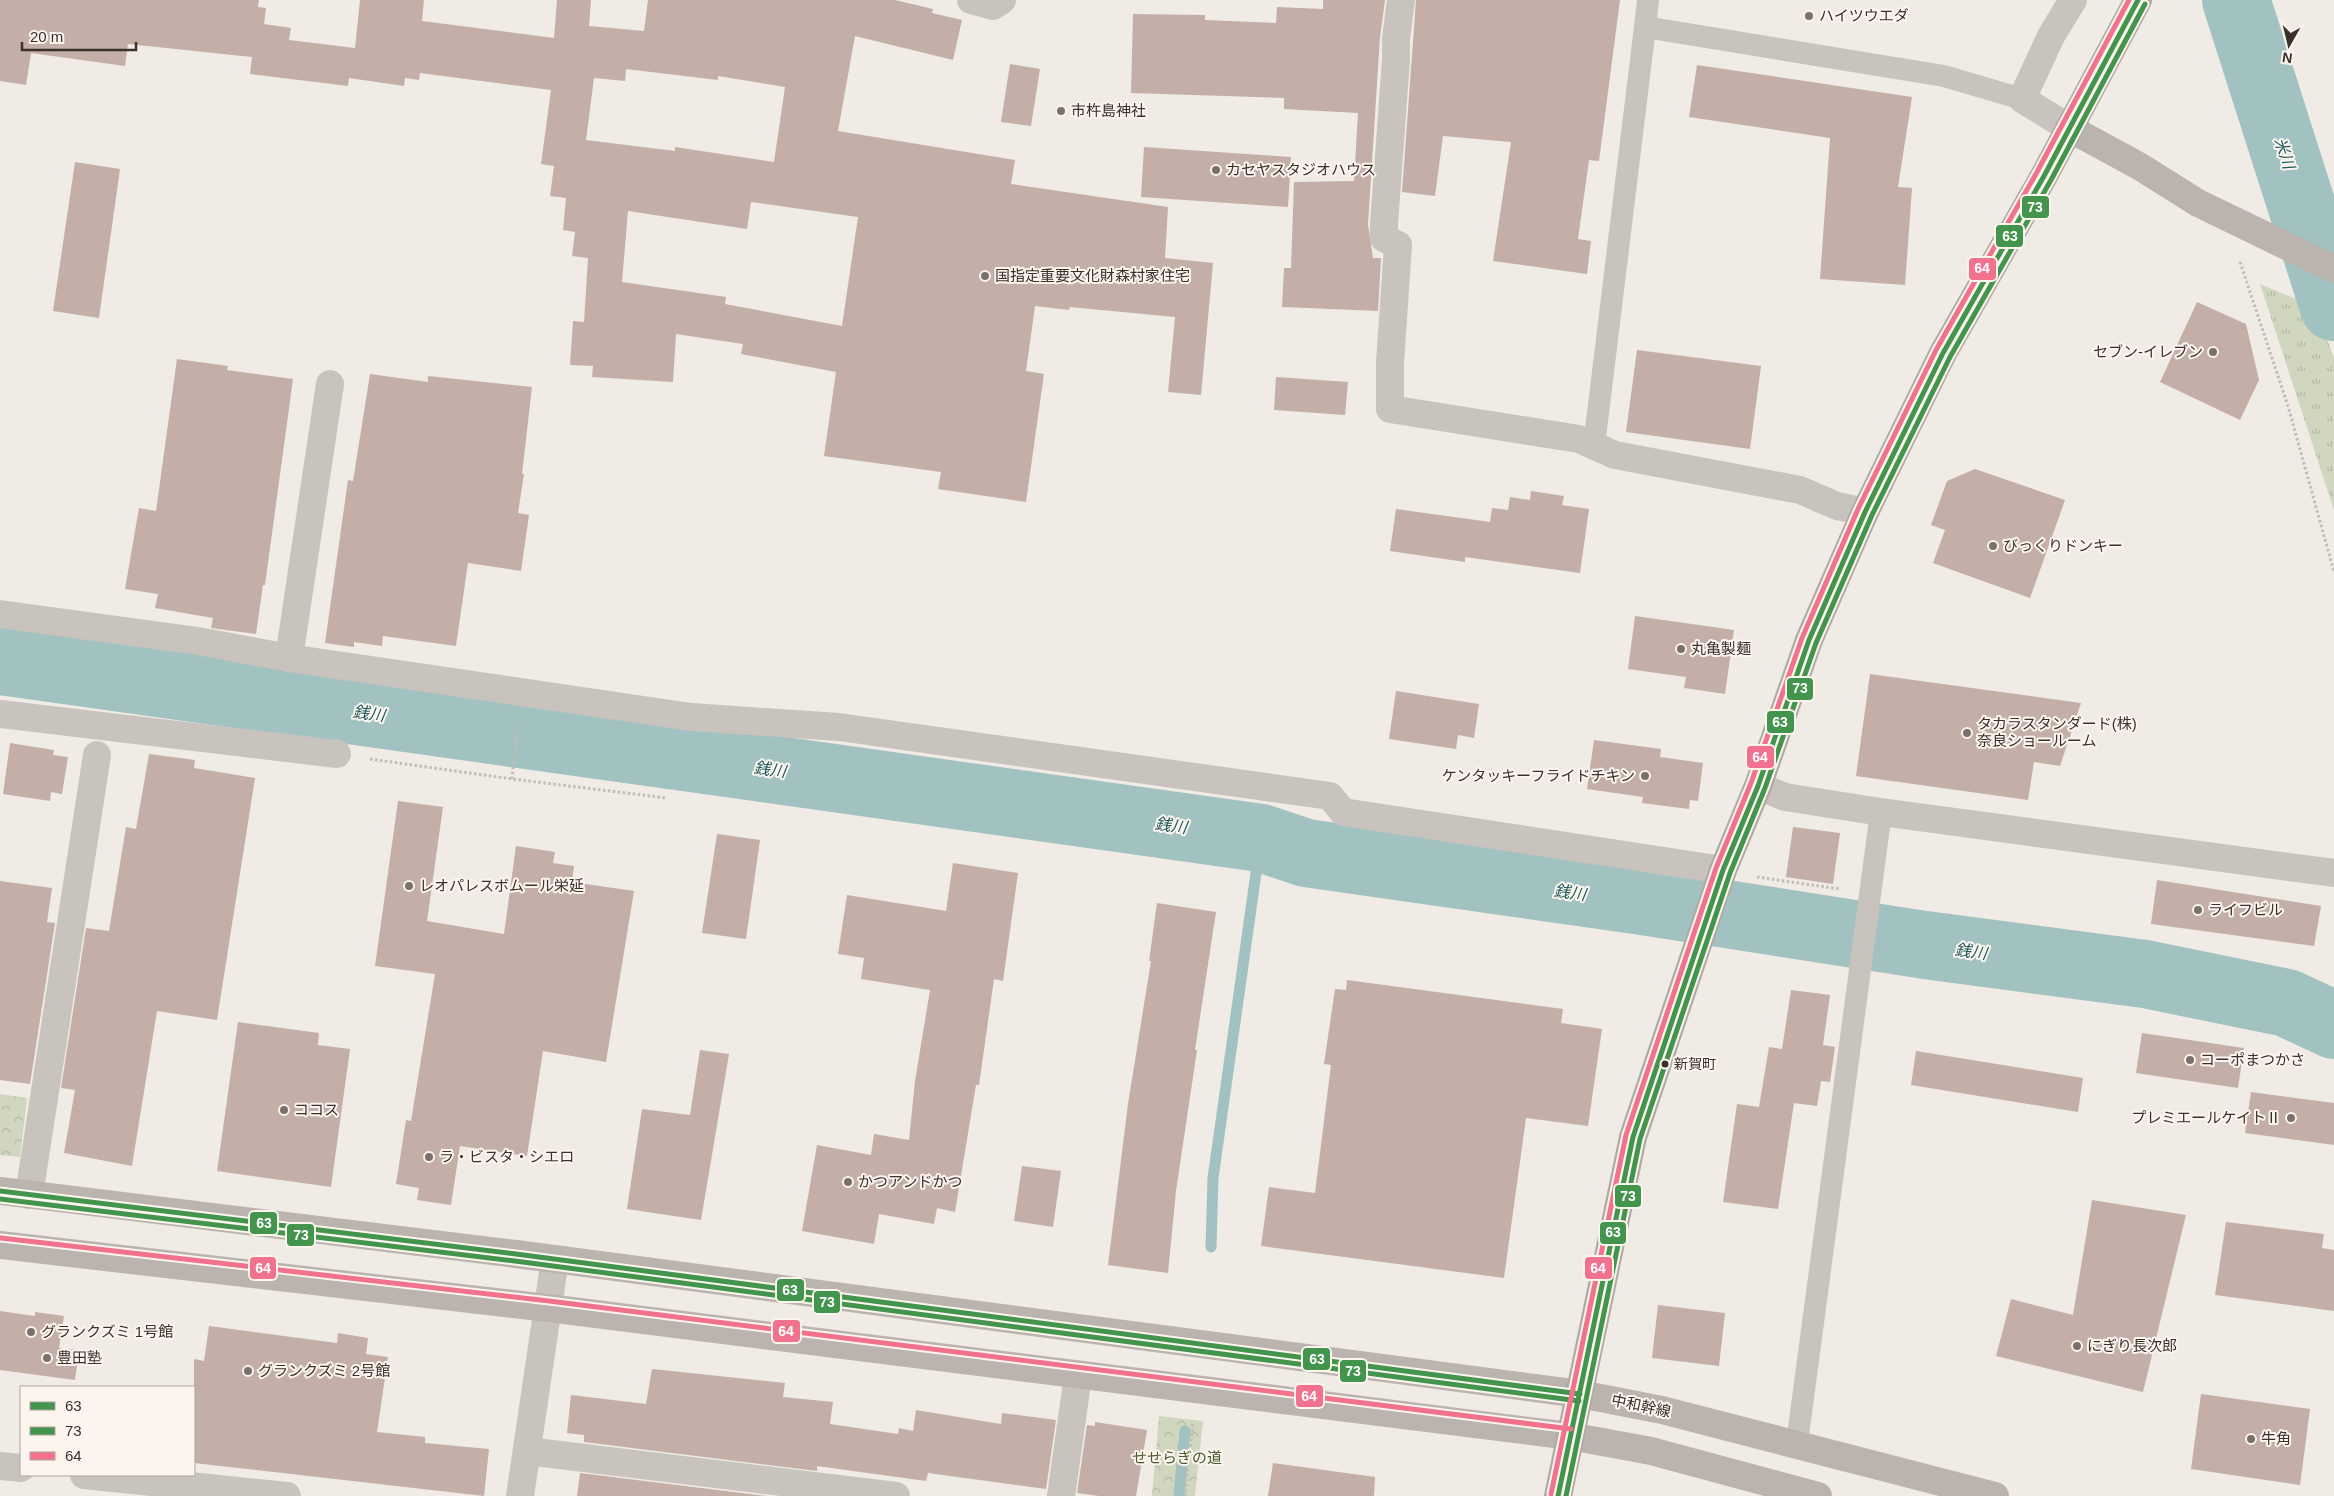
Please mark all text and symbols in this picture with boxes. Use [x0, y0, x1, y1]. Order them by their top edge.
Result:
place label: ハイツウエダ [1819, 7, 1909, 24]
marker: ハイツウエダ [1803, 10, 1815, 22]
scale bar [22, 20, 136, 52]
north arrow [2264, 20, 2314, 70]
text: 20 m [30, 28, 63, 45]
text: N [2281, 49, 2293, 67]
place label: 市杵島神社 [1071, 102, 1146, 119]
marker: 市杵島神社 [1055, 105, 1067, 117]
water label: 米川 [2271, 135, 2298, 173]
place label: カセヤスタジオハウス [1226, 161, 1376, 178]
marker: カセヤスタジオハウス [1210, 164, 1222, 176]
line badge: 73 [2021, 195, 2050, 219]
text: 73 [2027, 199, 2043, 215]
line badge: 63 [1995, 224, 2024, 248]
text: 63 [2002, 228, 2018, 244]
line badge: 64 [1968, 257, 1997, 281]
text: 64 [1974, 260, 1990, 276]
place label: 国指定重要文化財森村家住宅 [995, 267, 1190, 284]
marker: 国指定重要文化財森村家住宅 [979, 270, 991, 282]
place label: セブン-イレブン [2093, 343, 2203, 360]
marker: セブン-イレブン [2207, 346, 2219, 358]
place label: びっくりドンキー [2003, 537, 2123, 554]
marker: びっくりドンキー [1987, 540, 1999, 552]
place label: 丸亀製麺 [1691, 640, 1751, 657]
marker: 丸亀製麺 [1675, 643, 1687, 655]
line badge: 73 [1786, 677, 1814, 701]
text: 73 [1792, 680, 1808, 696]
water label: 銭川 [352, 703, 388, 724]
line badge: 63 [1766, 710, 1795, 734]
text: 63 [1772, 714, 1788, 730]
place label: タカラスタンダード(株) 奈良ショールーム [1977, 715, 2137, 749]
marker: タカラスタンダード(株) 奈良ショールーム [1961, 727, 1973, 739]
line badge: 64 [1746, 745, 1775, 769]
text: 64 [1752, 749, 1768, 765]
water label: 銭川 [753, 759, 789, 780]
place label: ケンタッキーフライドチキン [1442, 767, 1635, 784]
marker: ケンタッキーフライドチキン [1639, 770, 1651, 782]
water label: 銭川 [1154, 815, 1190, 836]
place label: レオパレスボムール栄延 [419, 877, 584, 894]
marker: レオパレスボムール栄延 [403, 880, 415, 892]
water label: 銭川 [1553, 882, 1589, 903]
place label: ライフビル [2208, 901, 2283, 918]
marker: ライフビル [2192, 904, 2204, 916]
water label: 銭川 [1954, 941, 1990, 962]
place label: コーポまつかさ [2200, 1051, 2305, 1068]
marker: コーポまつかさ [2184, 1054, 2196, 1066]
place label: 新賀町 [1674, 1056, 1716, 1072]
marker: 新賀町 [1660, 1059, 1670, 1069]
place label: ココス [294, 1101, 339, 1118]
marker: ココス [278, 1104, 290, 1116]
place label: プレミエールケイトⅡ [2131, 1109, 2281, 1126]
marker: プレミエールケイトⅡ [2285, 1112, 2297, 1124]
place label: ラ・ビスタ・シエロ [439, 1148, 574, 1165]
marker: ラ・ビスタ・シエロ [423, 1151, 435, 1163]
place label: かつアンドかつ [858, 1173, 962, 1190]
marker: かつアンドかつ [842, 1176, 854, 1188]
line badge: 73 [1614, 1184, 1642, 1208]
text: 73 [1620, 1188, 1636, 1204]
line badge: 63 [249, 1211, 278, 1235]
text: 63 [256, 1215, 272, 1231]
line badge: 63 [1599, 1221, 1627, 1245]
line badge: 73 [286, 1223, 315, 1247]
text: 63 [1605, 1224, 1621, 1240]
text: 73 [293, 1227, 309, 1243]
line badge: 64 [249, 1256, 277, 1280]
line badge: 64 [1584, 1256, 1613, 1280]
text: 64 [255, 1260, 271, 1276]
text: 64 [1590, 1260, 1606, 1276]
line badge: 63 [776, 1278, 805, 1302]
text: 63 [782, 1282, 798, 1298]
line badge: 73 [813, 1290, 841, 1314]
text: 73 [819, 1294, 835, 1310]
line badge: 64 [772, 1319, 801, 1343]
place label: グランクズミ 1号館 [41, 1323, 173, 1340]
text: 64 [778, 1323, 794, 1339]
marker: グランクズミ 1号館 [25, 1326, 37, 1338]
place label: にぎり長次郎 [2087, 1337, 2177, 1354]
marker: にぎり長次郎 [2071, 1340, 2083, 1352]
line badge: 63 [1302, 1347, 1331, 1371]
place label: 豊田塾 [57, 1349, 102, 1366]
text: 63 [1309, 1351, 1325, 1367]
marker: 豊田塾 [41, 1352, 53, 1364]
line badge: 73 [1339, 1359, 1367, 1383]
place label: グランクズミ 2号館 [258, 1362, 390, 1379]
text: 73 [1345, 1363, 1361, 1379]
marker: グランクズミ 2号館 [242, 1365, 254, 1377]
line badge: 64 [1295, 1384, 1324, 1408]
legend [20, 1386, 195, 1476]
text: 64 [1301, 1388, 1317, 1404]
street label: 中和幹線 [1610, 1391, 1672, 1420]
text: 63 [65, 1397, 82, 1414]
text: 73 [65, 1422, 82, 1439]
place label: 牛角 [2261, 1430, 2291, 1447]
marker: 牛角 [2245, 1433, 2257, 1445]
text: 64 [65, 1447, 82, 1464]
park label: せせらぎの道 [1132, 1449, 1222, 1466]

